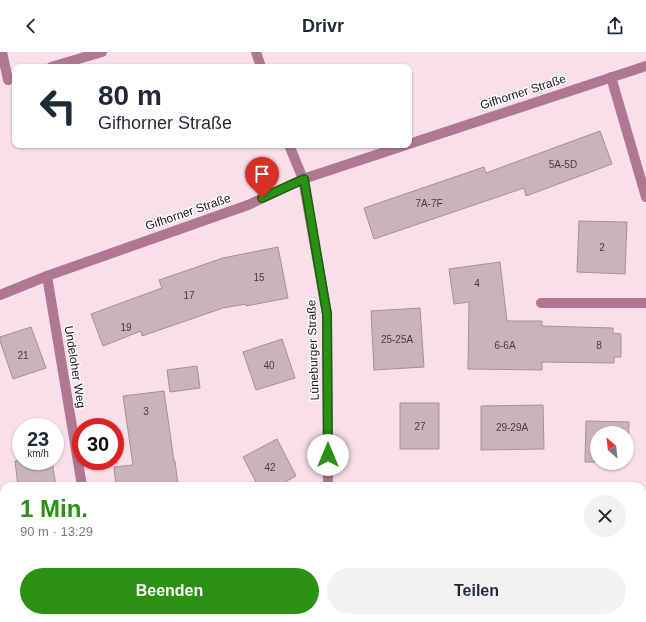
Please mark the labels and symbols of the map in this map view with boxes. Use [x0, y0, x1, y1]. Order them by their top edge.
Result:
street label: Gifhorner Straße [478, 71, 568, 112]
pin [245, 157, 279, 198]
house number: 5A-5D [549, 159, 577, 170]
street label: Gifhorner Straße [143, 191, 233, 233]
house number: 7A-7F [415, 198, 443, 209]
house number: 2 [599, 242, 605, 253]
house number: 15 [253, 272, 265, 283]
house number: 4 [474, 278, 480, 289]
house number: 17 [183, 290, 195, 301]
street label: Lüneburger Straße [304, 299, 322, 401]
house number: 19 [120, 322, 132, 333]
street label: Undeloher Weg [62, 325, 88, 409]
house number: 25-25A [381, 334, 413, 345]
house number: 6-6A [494, 340, 516, 351]
house number: 8 [596, 340, 602, 351]
house number: 21 [17, 350, 29, 361]
house number: 40 [263, 360, 275, 371]
house number: 3 [143, 406, 149, 417]
speed limit sign: 30 [72, 418, 124, 470]
house number: 27 [414, 421, 426, 432]
house number: 29-29A [496, 422, 528, 433]
north arrow [590, 426, 634, 470]
position arrow [307, 434, 349, 476]
house number: 42 [264, 462, 276, 473]

